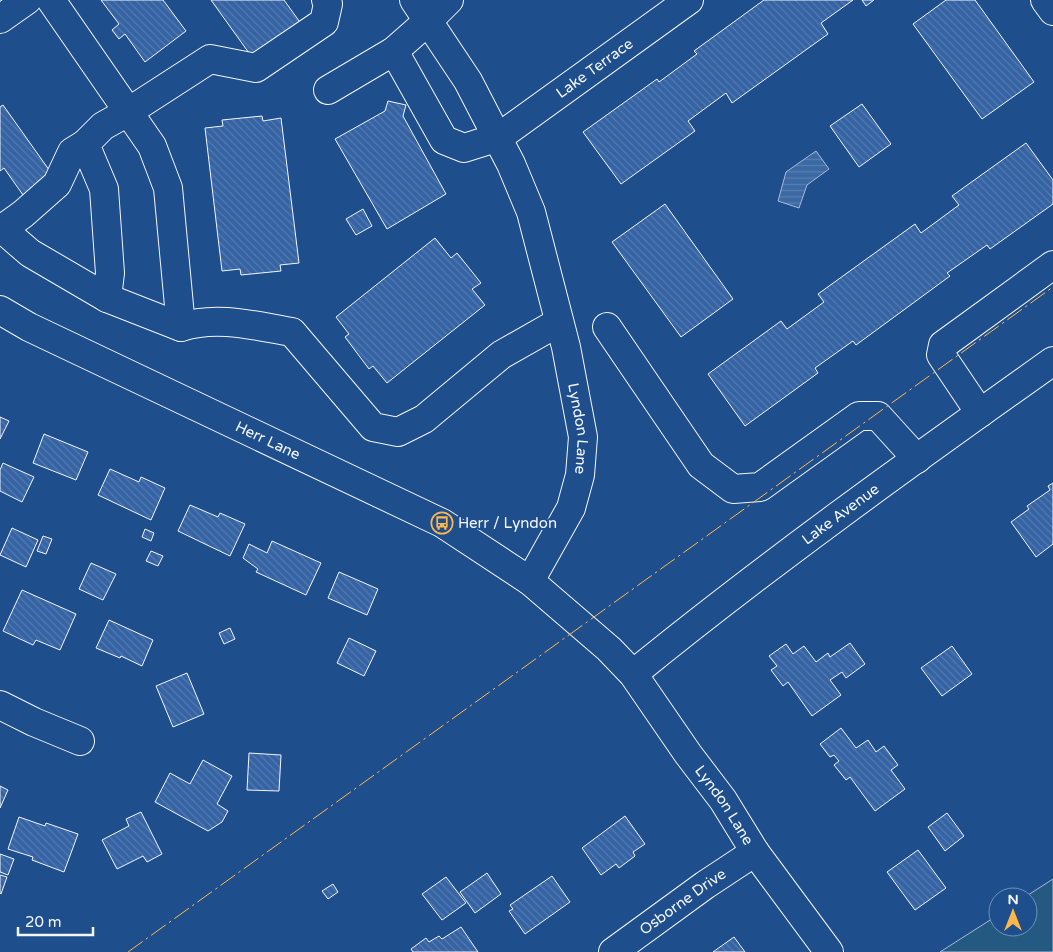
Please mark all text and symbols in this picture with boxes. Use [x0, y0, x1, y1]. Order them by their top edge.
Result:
street label: Lake Terrace [552, 34, 636, 102]
street label: Lyndon Lane [564, 381, 592, 475]
street label: Herr Lane [232, 417, 303, 463]
street label: Lake Avenue [798, 480, 883, 548]
bus stop icon: Herr / Lyndon [430, 511, 454, 535]
place label: Herr / Lyndon [458, 514, 557, 532]
street label: Lyndon Lane [691, 762, 757, 848]
street label: Osborne Drive [636, 865, 729, 939]
north arrow [988, 887, 1038, 937]
text: N [1007, 891, 1019, 908]
scale bar [18, 904, 92, 936]
text: 20 m [25, 913, 62, 931]

